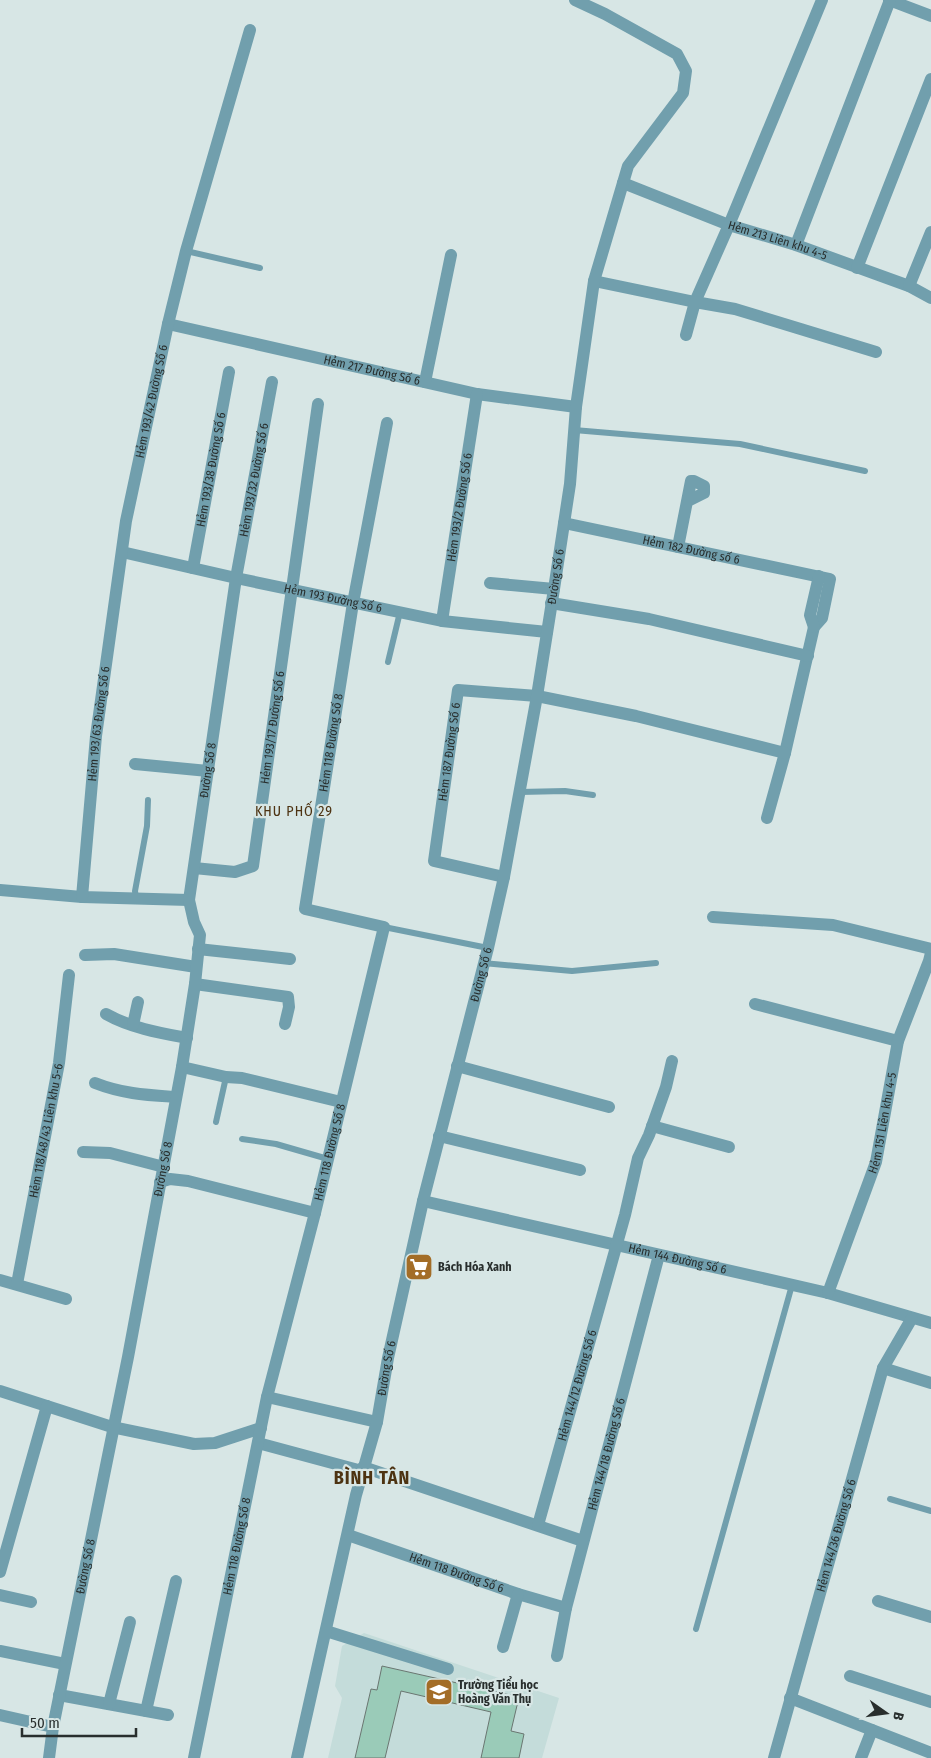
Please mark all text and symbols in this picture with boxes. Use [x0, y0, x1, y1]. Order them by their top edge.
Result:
street label: Hẻm 213 Liên khu 4-5 [726, 218, 830, 263]
street label: Hẻm 193/42 Đường Số 6 [133, 343, 170, 459]
street label: Hẻm 217 Đường Số 6 [322, 352, 421, 388]
street label: Hẻm 193/38 Đường Số 6 [194, 411, 228, 528]
street label: Hẻm 193/32 Đường Số 6 [237, 422, 271, 538]
street label: Hẻm 193/2 Đường Số 6 [444, 452, 475, 563]
street label: Hẻm 182 Đường số 6 [641, 533, 741, 567]
street label: Đường Số 6 [545, 548, 567, 605]
street label: Hẻm 193 Đường Số 6 [283, 581, 383, 615]
street label: Hẻm 193/63 Đường Số 6 [85, 665, 113, 782]
street label: Hẻm 193/17 Đường Số 6 [258, 670, 287, 785]
street label: Hẻm 118 Đường Số 8 [316, 693, 346, 793]
street label: Hẻm 187 Đường Số 6 [435, 702, 463, 802]
street label: Đường Số 8 [197, 742, 219, 799]
district label: KHU PHỐ 29 [255, 800, 333, 820]
street label: Đường Số 6 [467, 946, 495, 1003]
street label: Hẻm 118/48/43 Liên khu 5-6 [26, 1062, 66, 1199]
street label: Hẻm 151 Liên khu 4-5 [865, 1071, 899, 1175]
street label: Hẻm 118 Đường Số 8 [311, 1102, 348, 1202]
street label: Đường Số 8 [151, 1140, 175, 1198]
street label: Hẻm 144 Đường Số 6 [627, 1241, 728, 1277]
supermarket icon: Bách Hóa Xanh [404, 1252, 434, 1282]
place label: Bách Hóa Xanh [438, 1260, 511, 1274]
street label: Hẻm 144/12 Đường Số 6 [555, 1328, 599, 1443]
street label: Đường Số 6 [375, 1339, 399, 1397]
street label: Hẻm 144/18 Đường Số 6 [585, 1396, 628, 1512]
district label: BÌNH TÂN [334, 1466, 410, 1489]
street label: Hẻm 144/36 Đường Số 6 [814, 1477, 859, 1594]
street label: Hẻm 118 Đường Số 8 [220, 1496, 254, 1596]
street label: Đường Số 8 [73, 1538, 98, 1595]
street label: Hẻm 118 Đường Số 6 [407, 1550, 506, 1596]
place label: Trường Tiểu học Hoàng Văn Thụ [458, 1676, 539, 1706]
school or university icon: Trường Tiểu học Hoàng Văn Thụ [424, 1677, 454, 1707]
north arrow [861, 1688, 911, 1738]
scale bar [22, 1706, 136, 1738]
text: B [889, 1710, 907, 1722]
text: 50 m [30, 1714, 60, 1732]

